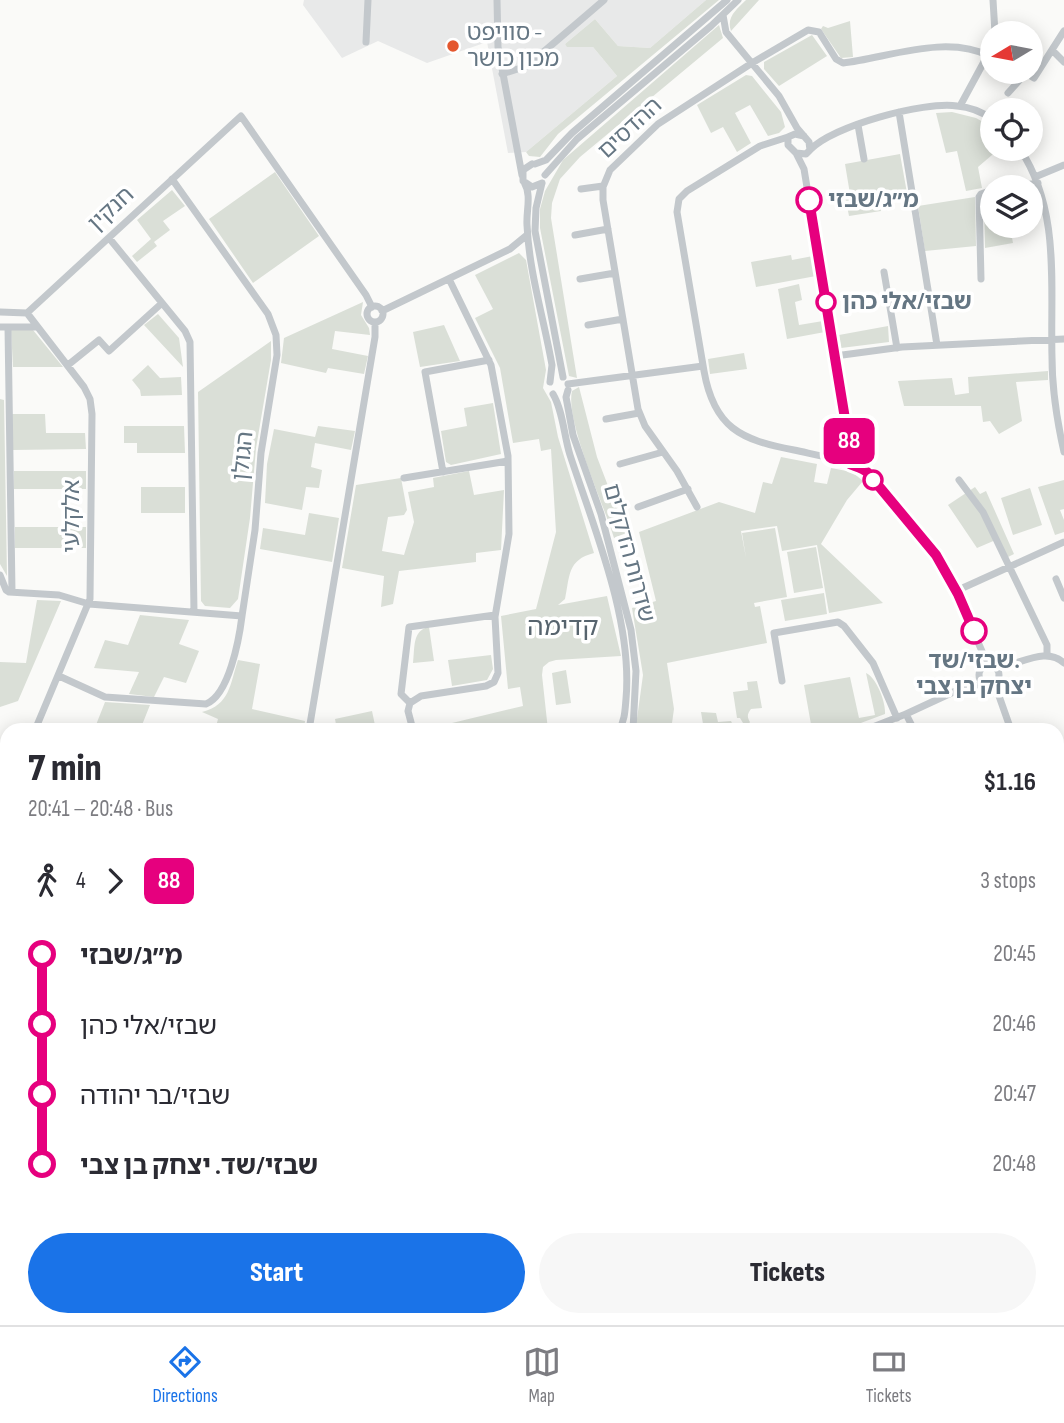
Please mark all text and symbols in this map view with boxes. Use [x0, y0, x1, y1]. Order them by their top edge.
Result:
place label: סוויפט - מכון כושר [467, 19, 559, 73]
north arrow [980, 21, 1043, 84]
map controls [980, 21, 1043, 238]
marker: סוויפט - מכון כושר [445, 38, 461, 54]
street label: ההדסים [592, 91, 668, 165]
button: locate [980, 98, 1043, 161]
button: layers [980, 175, 1043, 238]
street label: חנקין [82, 181, 140, 237]
place label: מ״ג/שבזי [828, 186, 919, 214]
marker: מ״ג/שבזי [796, 187, 822, 213]
place label: שבזי/אלי כהן [842, 288, 972, 316]
marker: שבזי/אלי כהן [816, 292, 836, 312]
line badge: 88 [818, 418, 880, 464]
text: 88 [838, 426, 860, 455]
street label: הגולן [226, 430, 260, 482]
unlabelled marker [863, 470, 883, 490]
street label: אלקלעי [58, 479, 86, 553]
street label: שדרות הדקלים [597, 481, 661, 625]
district label: קדימה [527, 612, 599, 643]
marker: שבזי/שד. יצחק בן צבי [961, 618, 987, 644]
place label: שבזי/שד. יצחק בן צבי [916, 647, 1032, 701]
text: 7 min [28, 746, 102, 791]
text: $1.16 [983, 767, 1036, 798]
text: 20:41 – 20:48 · Bus [28, 795, 173, 823]
icon: walk [28, 862, 66, 900]
icon: forward [96, 862, 134, 900]
text: 88 [158, 866, 180, 895]
text: 4 [76, 867, 86, 895]
text: 3 stops [980, 867, 1036, 895]
text: 20:45 [993, 940, 1036, 968]
text: מ״ג/שבזי [80, 941, 183, 972]
text: 20:46 [993, 1010, 1036, 1038]
text: שבזי/אלי כהן [80, 1011, 217, 1042]
text: 20:47 [994, 1080, 1036, 1108]
text: שבזי/בר יהודה [80, 1081, 230, 1112]
text: 20:48 [992, 1150, 1036, 1178]
text: שבזי/שד. יצחק בן צבי [80, 1151, 318, 1182]
button: Start [28, 1233, 525, 1313]
button: Tickets [539, 1233, 1036, 1313]
tab: Directions [152, 1343, 218, 1408]
tab: Map [523, 1343, 561, 1408]
tab: Tickets [866, 1343, 912, 1408]

